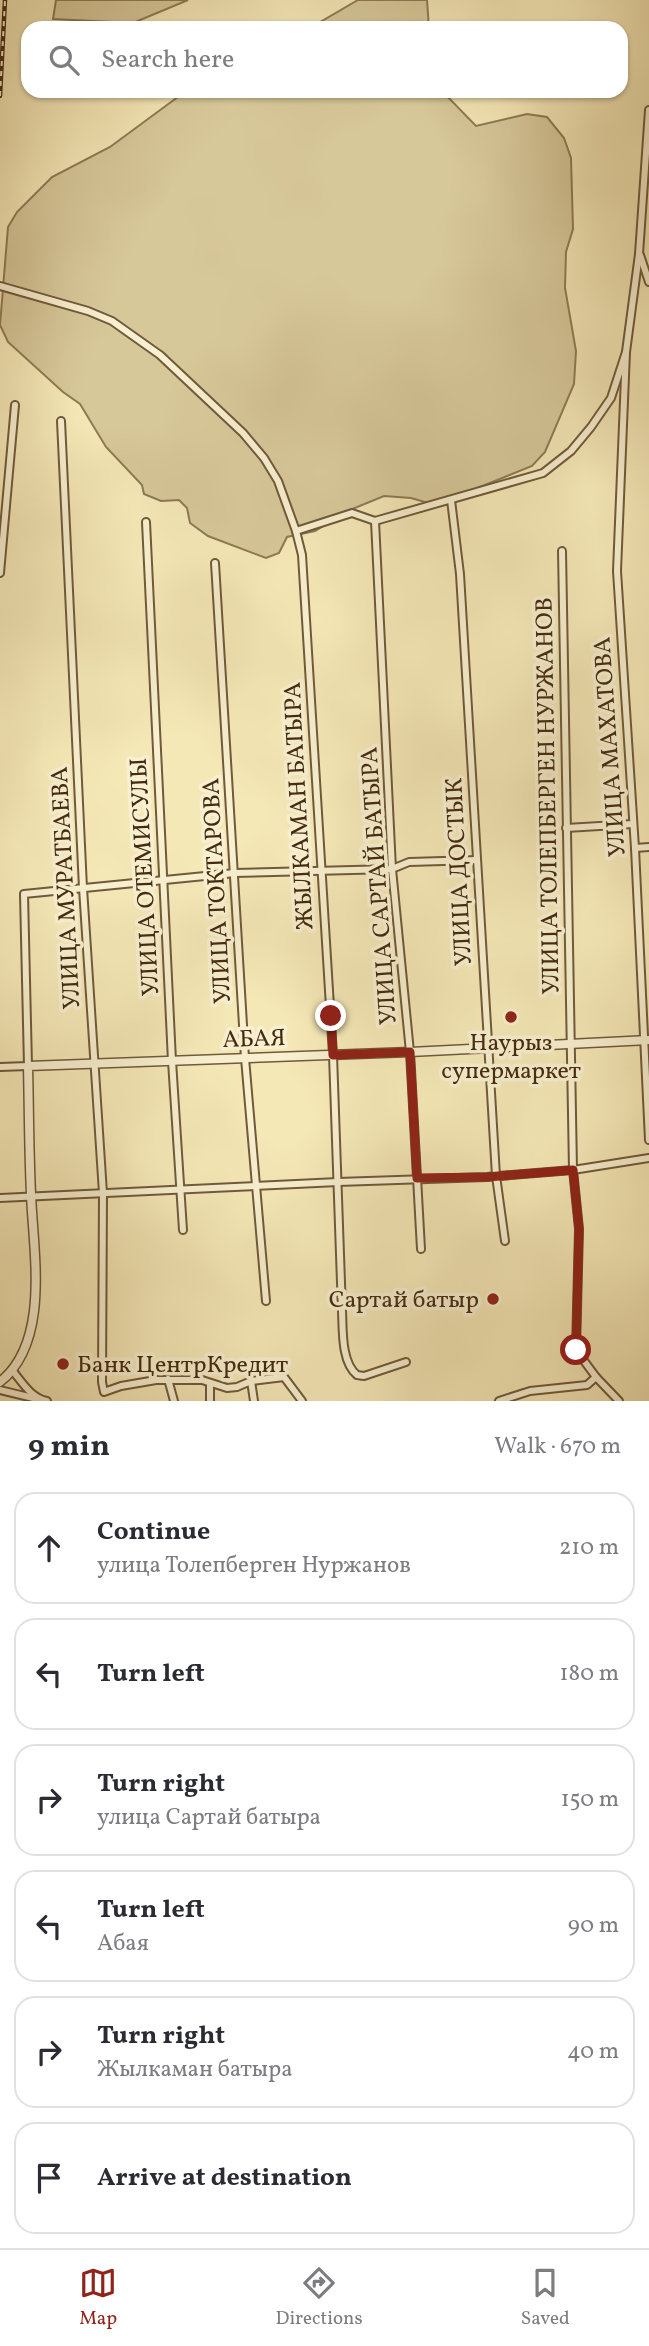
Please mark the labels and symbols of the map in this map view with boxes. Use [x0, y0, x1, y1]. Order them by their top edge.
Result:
street label: УЛИЦА ТОЛЕПБЕРГЕН НУРЖАНОВ [529, 597, 569, 995]
street label: УЛИЦА МАХАТОВА [586, 635, 636, 858]
street label: ЖЫЛКАМАН БАТЫРА [277, 681, 323, 931]
street label: УЛИЦА САРТАЙ БАТЫРА [353, 746, 407, 1026]
street label: УЛИЦА ОТЕМИСУЛЫ [123, 757, 169, 997]
street label: УЛИЦА МУРАТБАЕВА [44, 766, 90, 1010]
street label: УЛИЦА ТОКТАРОВА [195, 777, 241, 1005]
street label: УЛИЦА ДОСТЫК [438, 777, 482, 967]
route end [315, 1000, 346, 1031]
marker: Наурыз супермаркет [503, 1009, 519, 1025]
street label: АБАЯ [222, 1022, 286, 1058]
place label: Наурыз супермаркет [441, 1027, 581, 1089]
place label: Сартай батыр [329, 1284, 479, 1318]
marker: Сартай батыр [485, 1291, 501, 1307]
route start [560, 1334, 591, 1365]
place label: Банк ЦентрКредит [77, 1349, 288, 1383]
marker: Банк ЦентрКредит [55, 1356, 71, 1372]

